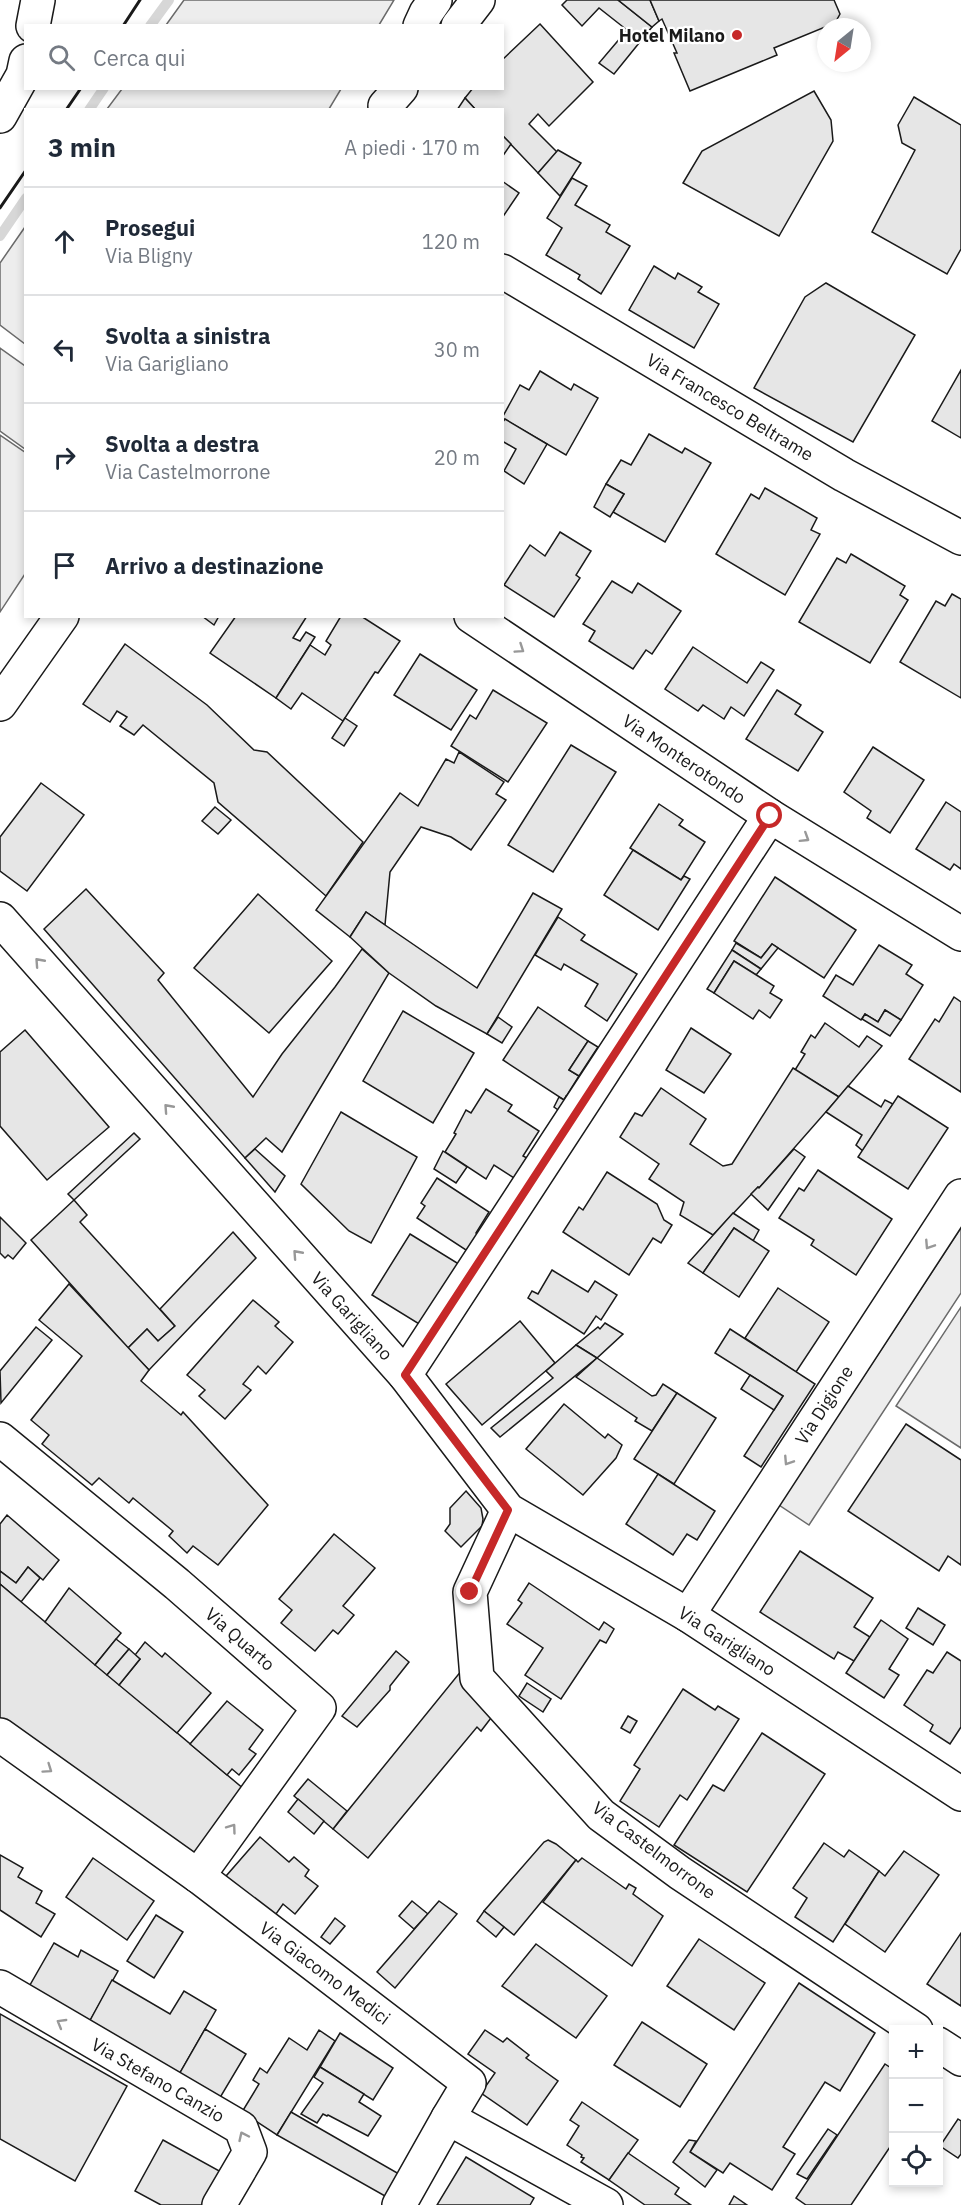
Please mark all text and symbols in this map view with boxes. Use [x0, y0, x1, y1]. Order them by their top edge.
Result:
north arrow [817, 18, 871, 72]
search box [24, 24, 504, 90]
place label: Hotel Milano [619, 24, 725, 47]
marker: Hotel Milano [730, 28, 744, 42]
icon: search [45, 41, 78, 74]
text: Cerca qui [93, 43, 185, 72]
text: 3 min [48, 130, 116, 164]
text: A piedi · 170 m [344, 134, 480, 161]
text: Prosegui [105, 213, 195, 242]
icon: ahead [48, 225, 81, 258]
text: 120 m [422, 228, 480, 255]
text: Via Bligny [105, 242, 193, 269]
text: Svolta a sinistra [105, 321, 270, 350]
icon: left [48, 333, 81, 366]
text: 30 m [434, 336, 480, 363]
street label: Via Francesco Beltrame [642, 348, 818, 466]
text: Via Garigliano [105, 350, 229, 377]
text: Svolta a destra [105, 429, 259, 458]
icon: right [48, 441, 81, 474]
text: 20 m [434, 444, 480, 471]
text: Via Castelmorrone [105, 458, 270, 485]
icon: arrive [48, 549, 81, 582]
text: Arrivo a destinazione [105, 551, 324, 580]
one-way arrow [513, 642, 524, 653]
street label: Via Monterotondo [618, 709, 750, 809]
route start [756, 802, 782, 828]
one-way arrow [799, 830, 809, 842]
one-way arrow [35, 958, 46, 969]
one-way arrow [164, 1104, 175, 1115]
one-way arrow [925, 1238, 936, 1249]
one-way arrow [294, 1250, 305, 1261]
street label: Via Garigliano [306, 1267, 398, 1365]
street label: Via Digione [790, 1361, 858, 1449]
one-way arrow [784, 1455, 796, 1465]
route end [456, 1578, 482, 1604]
street label: Via Garigliano [674, 1601, 780, 1681]
street label: Via Quarto [200, 1602, 280, 1676]
one-way arrow [41, 1762, 52, 1773]
street label: Via Castelmorrone [588, 1796, 720, 1904]
one-way arrow [225, 1824, 236, 1835]
street label: Via Giacomo Medici [255, 1916, 395, 2030]
one-way arrow [57, 2019, 67, 2030]
map controls [889, 2025, 943, 2187]
button: + [889, 2025, 943, 2079]
street label: Via Stefano Canzio [87, 2033, 229, 2127]
button: − [889, 2079, 943, 2133]
one-way arrow [238, 2131, 250, 2142]
button: locate [889, 2133, 943, 2187]

